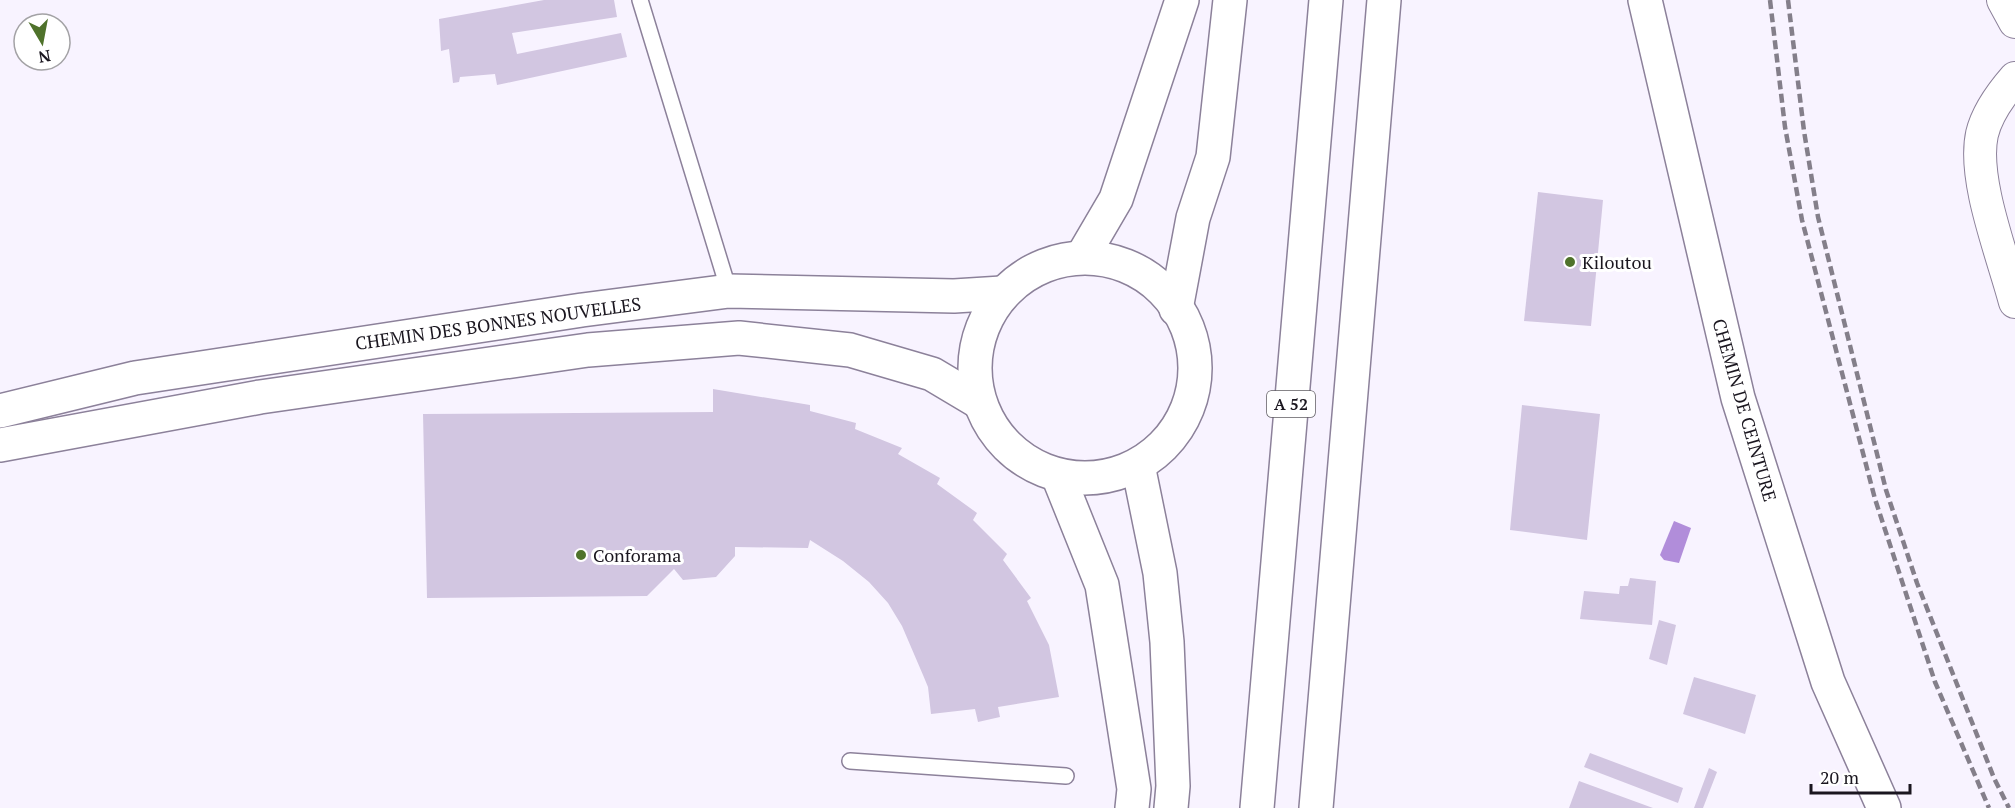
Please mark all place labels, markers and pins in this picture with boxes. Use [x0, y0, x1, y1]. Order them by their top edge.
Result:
place label: Kiloutou [1582, 250, 1652, 274]
marker: Kiloutou [1563, 255, 1577, 269]
place label: Conforama [593, 543, 681, 567]
marker: Conforama [574, 548, 588, 562]

